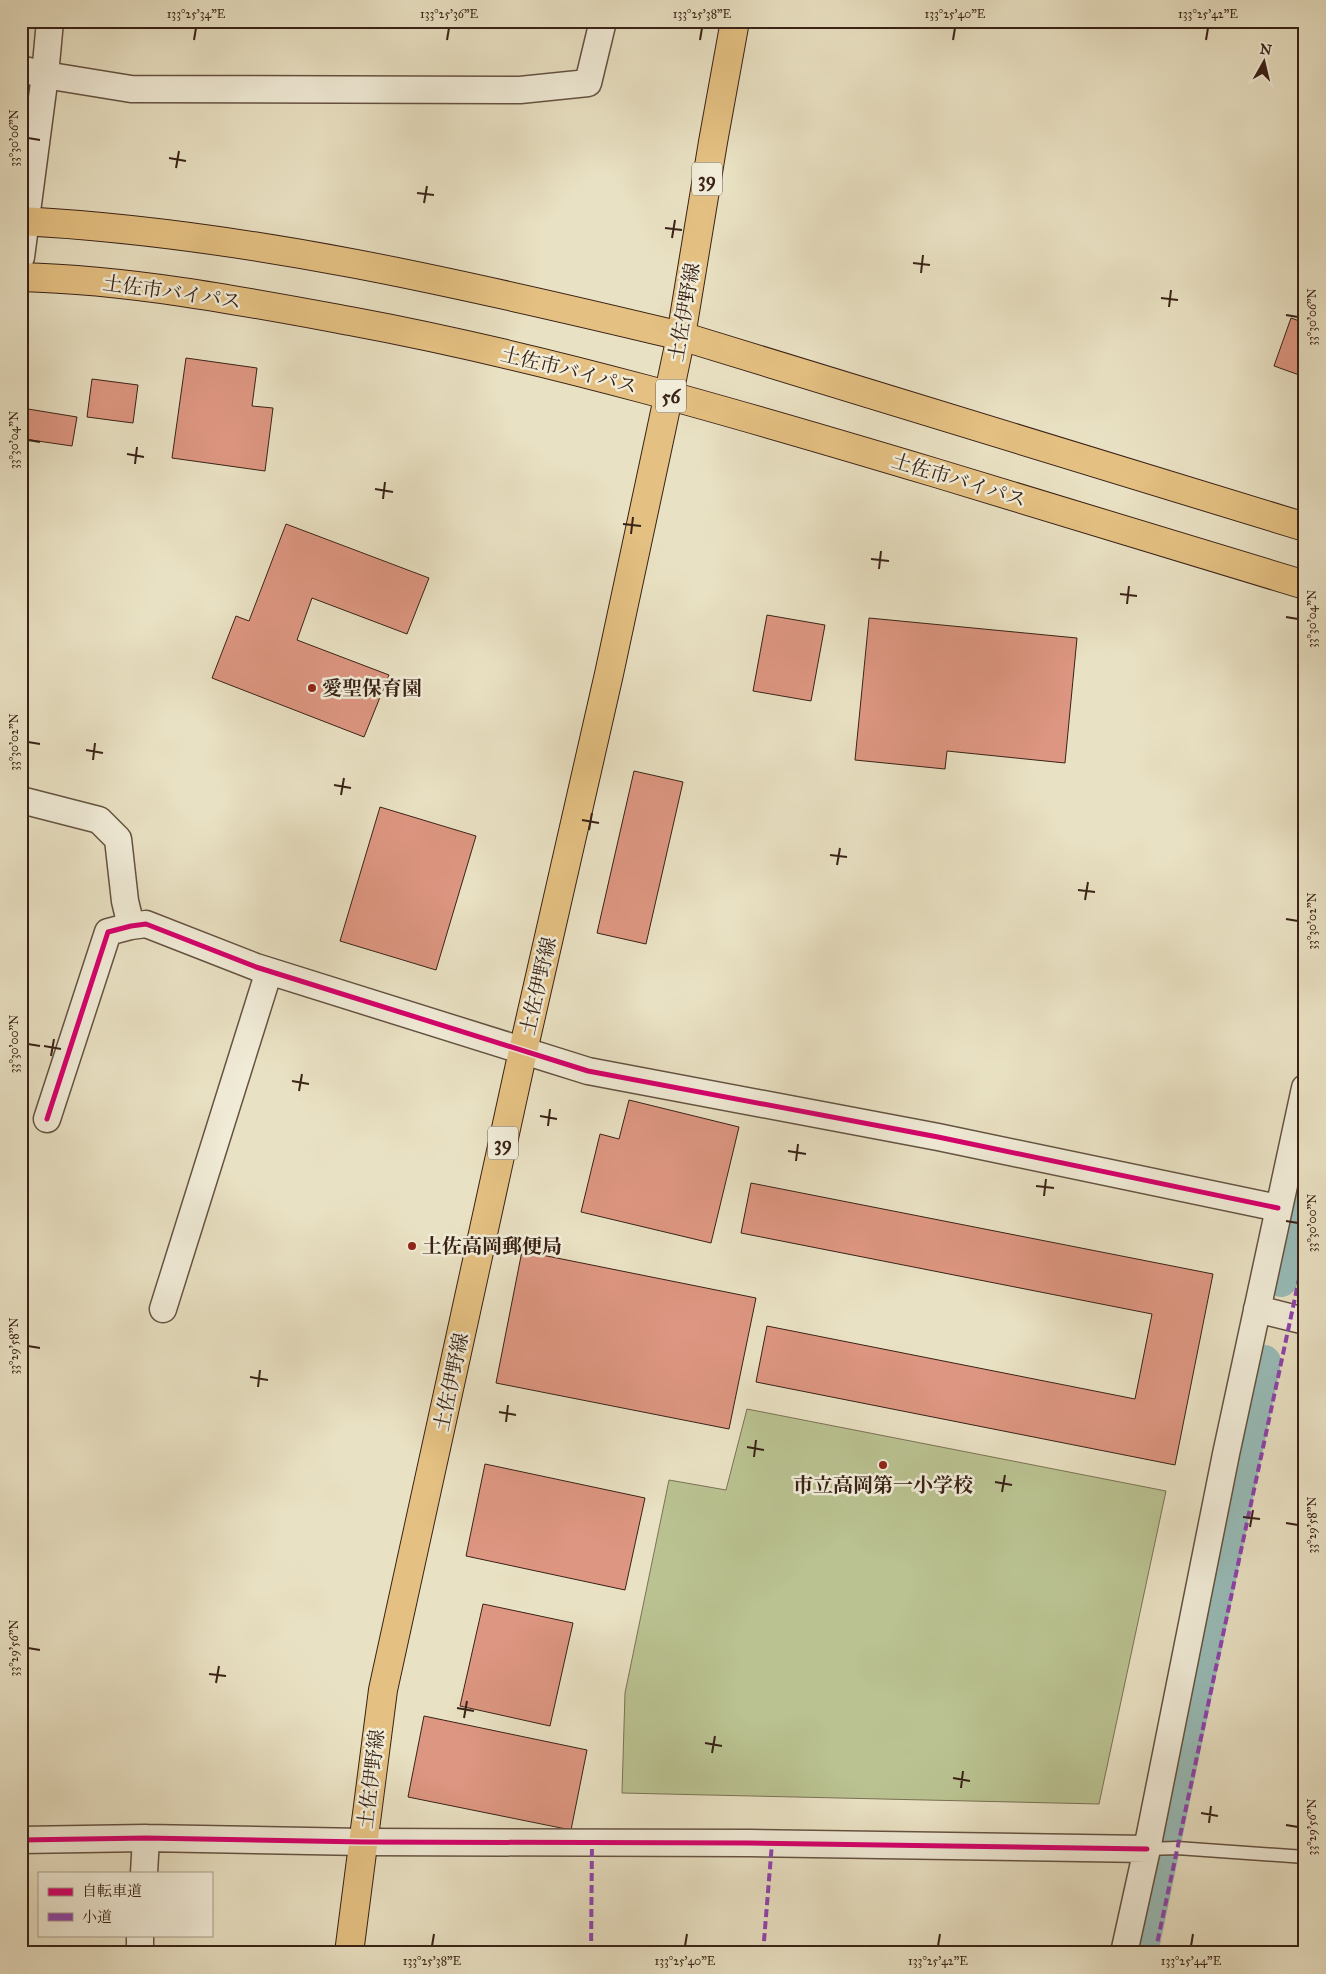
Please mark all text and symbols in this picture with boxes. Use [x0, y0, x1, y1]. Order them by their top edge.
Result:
text: 133°25'34"E [167, 7, 226, 21]
text: 133°25'36"E [420, 7, 479, 21]
text: 133°25'38"E [673, 7, 732, 21]
text: 133°25'40"E [925, 7, 986, 21]
text: 133°25'42"E [1178, 7, 1238, 21]
north arrow [1238, 38, 1288, 88]
text: N [1259, 40, 1273, 59]
text: 33°30'06"N [7, 109, 21, 167]
road number: 39 [692, 162, 722, 195]
street label: 土佐伊野線 [663, 261, 705, 363]
street label: 土佐市バイパス [101, 270, 243, 314]
text: 33°30'06"N [1305, 288, 1319, 346]
street label: 土佐市バイパス [498, 341, 640, 399]
road number: 56 [656, 380, 686, 412]
text: 33°30'04"N [7, 411, 21, 469]
street label: 土佐市バイパス [889, 448, 1029, 512]
text: 33°30'04"N [1305, 590, 1319, 648]
place label: 愛聖保育園 [322, 676, 422, 700]
marker: 愛聖保育園 [306, 682, 318, 694]
text: 33°30'02"N [7, 713, 21, 771]
text: 33°30'02"N [1305, 892, 1319, 950]
street label: 土佐伊野線 [515, 935, 561, 1037]
text: 33°30'00"N [7, 1015, 21, 1073]
road number: 39 [488, 1126, 518, 1160]
text: 33°30'00"N [1305, 1194, 1319, 1252]
place label: 土佐高岡郵便局 [422, 1234, 562, 1258]
marker: 土佐高岡郵便局 [406, 1240, 418, 1252]
text: 33°29'58"N [7, 1317, 21, 1375]
street label: 土佐伊野線 [429, 1331, 473, 1433]
marker: 市立高岡第一小学校 [877, 1459, 889, 1471]
place label: 市立高岡第一小学校 [793, 1473, 973, 1497]
text: 33°29'58"N [1305, 1496, 1319, 1554]
text: 33°29'56"N [7, 1620, 21, 1676]
street label: 土佐伊野線 [353, 1728, 389, 1830]
text: 33°29'56"N [1305, 1799, 1319, 1855]
legend [38, 1872, 212, 1936]
text: 自転車道 [82, 1882, 142, 1900]
text: 小道 [82, 1908, 112, 1926]
text: 133°25'38"E [403, 1954, 462, 1968]
text: 133°25'40"E [655, 1954, 716, 1968]
text: 133°25'42"E [908, 1954, 968, 1968]
text: 133°25'44"E [1161, 1954, 1222, 1968]

